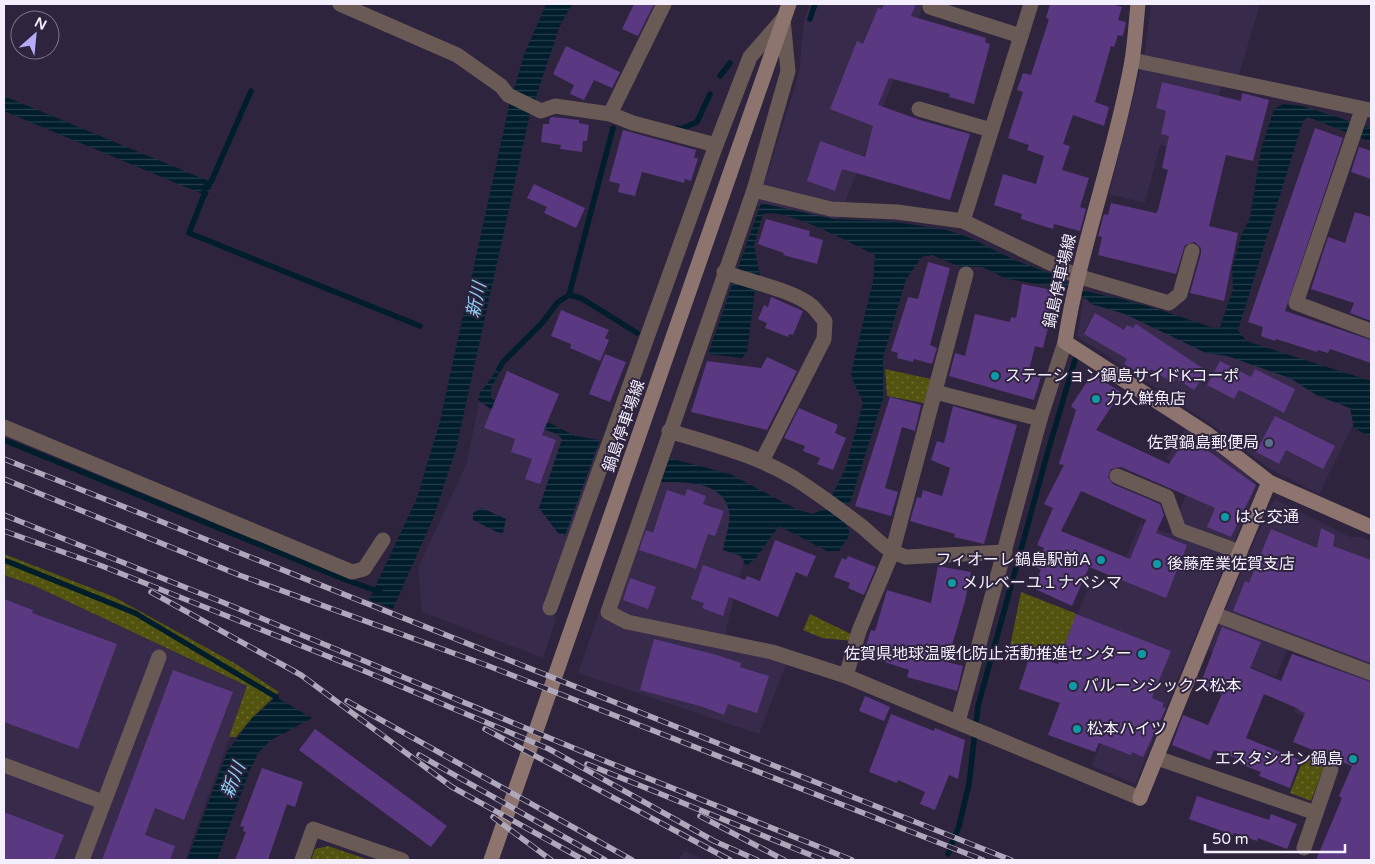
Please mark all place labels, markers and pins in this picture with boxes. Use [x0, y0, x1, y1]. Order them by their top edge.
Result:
place label: ステーション鍋島サイドKコーポ [1005, 366, 1239, 386]
marker: ステーション鍋島サイドKコーポ [989, 370, 1001, 382]
place label: 力久鮮魚店 [1106, 389, 1186, 409]
marker: 力久鮮魚店 [1090, 393, 1102, 405]
place label: 佐賀鍋島郵便局 [1147, 433, 1259, 453]
marker: 佐賀鍋島郵便局 [1263, 437, 1275, 449]
place label: はと交通 [1235, 507, 1299, 527]
marker: はと交通 [1219, 511, 1231, 523]
place label: フィオーレ鍋島駅前A [935, 550, 1091, 570]
marker: フィオーレ鍋島駅前A [1095, 554, 1107, 566]
place label: 後藤産業佐賀支店 [1167, 554, 1295, 574]
marker: 後藤産業佐賀支店 [1151, 558, 1163, 570]
place label: メルベーユ１ナベシマ [962, 573, 1122, 593]
marker: メルベーユ１ナベシマ [946, 577, 958, 589]
place label: 佐賀県地球温暖化防止活動推進センター [844, 644, 1132, 664]
marker: 佐賀県地球温暖化防止活動推進センター [1136, 648, 1148, 660]
place label: バルーンシックス松本 [1083, 676, 1242, 696]
marker: バルーンシックス松本 [1067, 680, 1079, 692]
place label: 松本ハイツ [1087, 719, 1167, 739]
marker: 松本ハイツ [1071, 723, 1083, 735]
place label: エスタシオン鍋島 [1215, 749, 1343, 769]
marker: エスタシオン鍋島 [1347, 753, 1359, 765]

